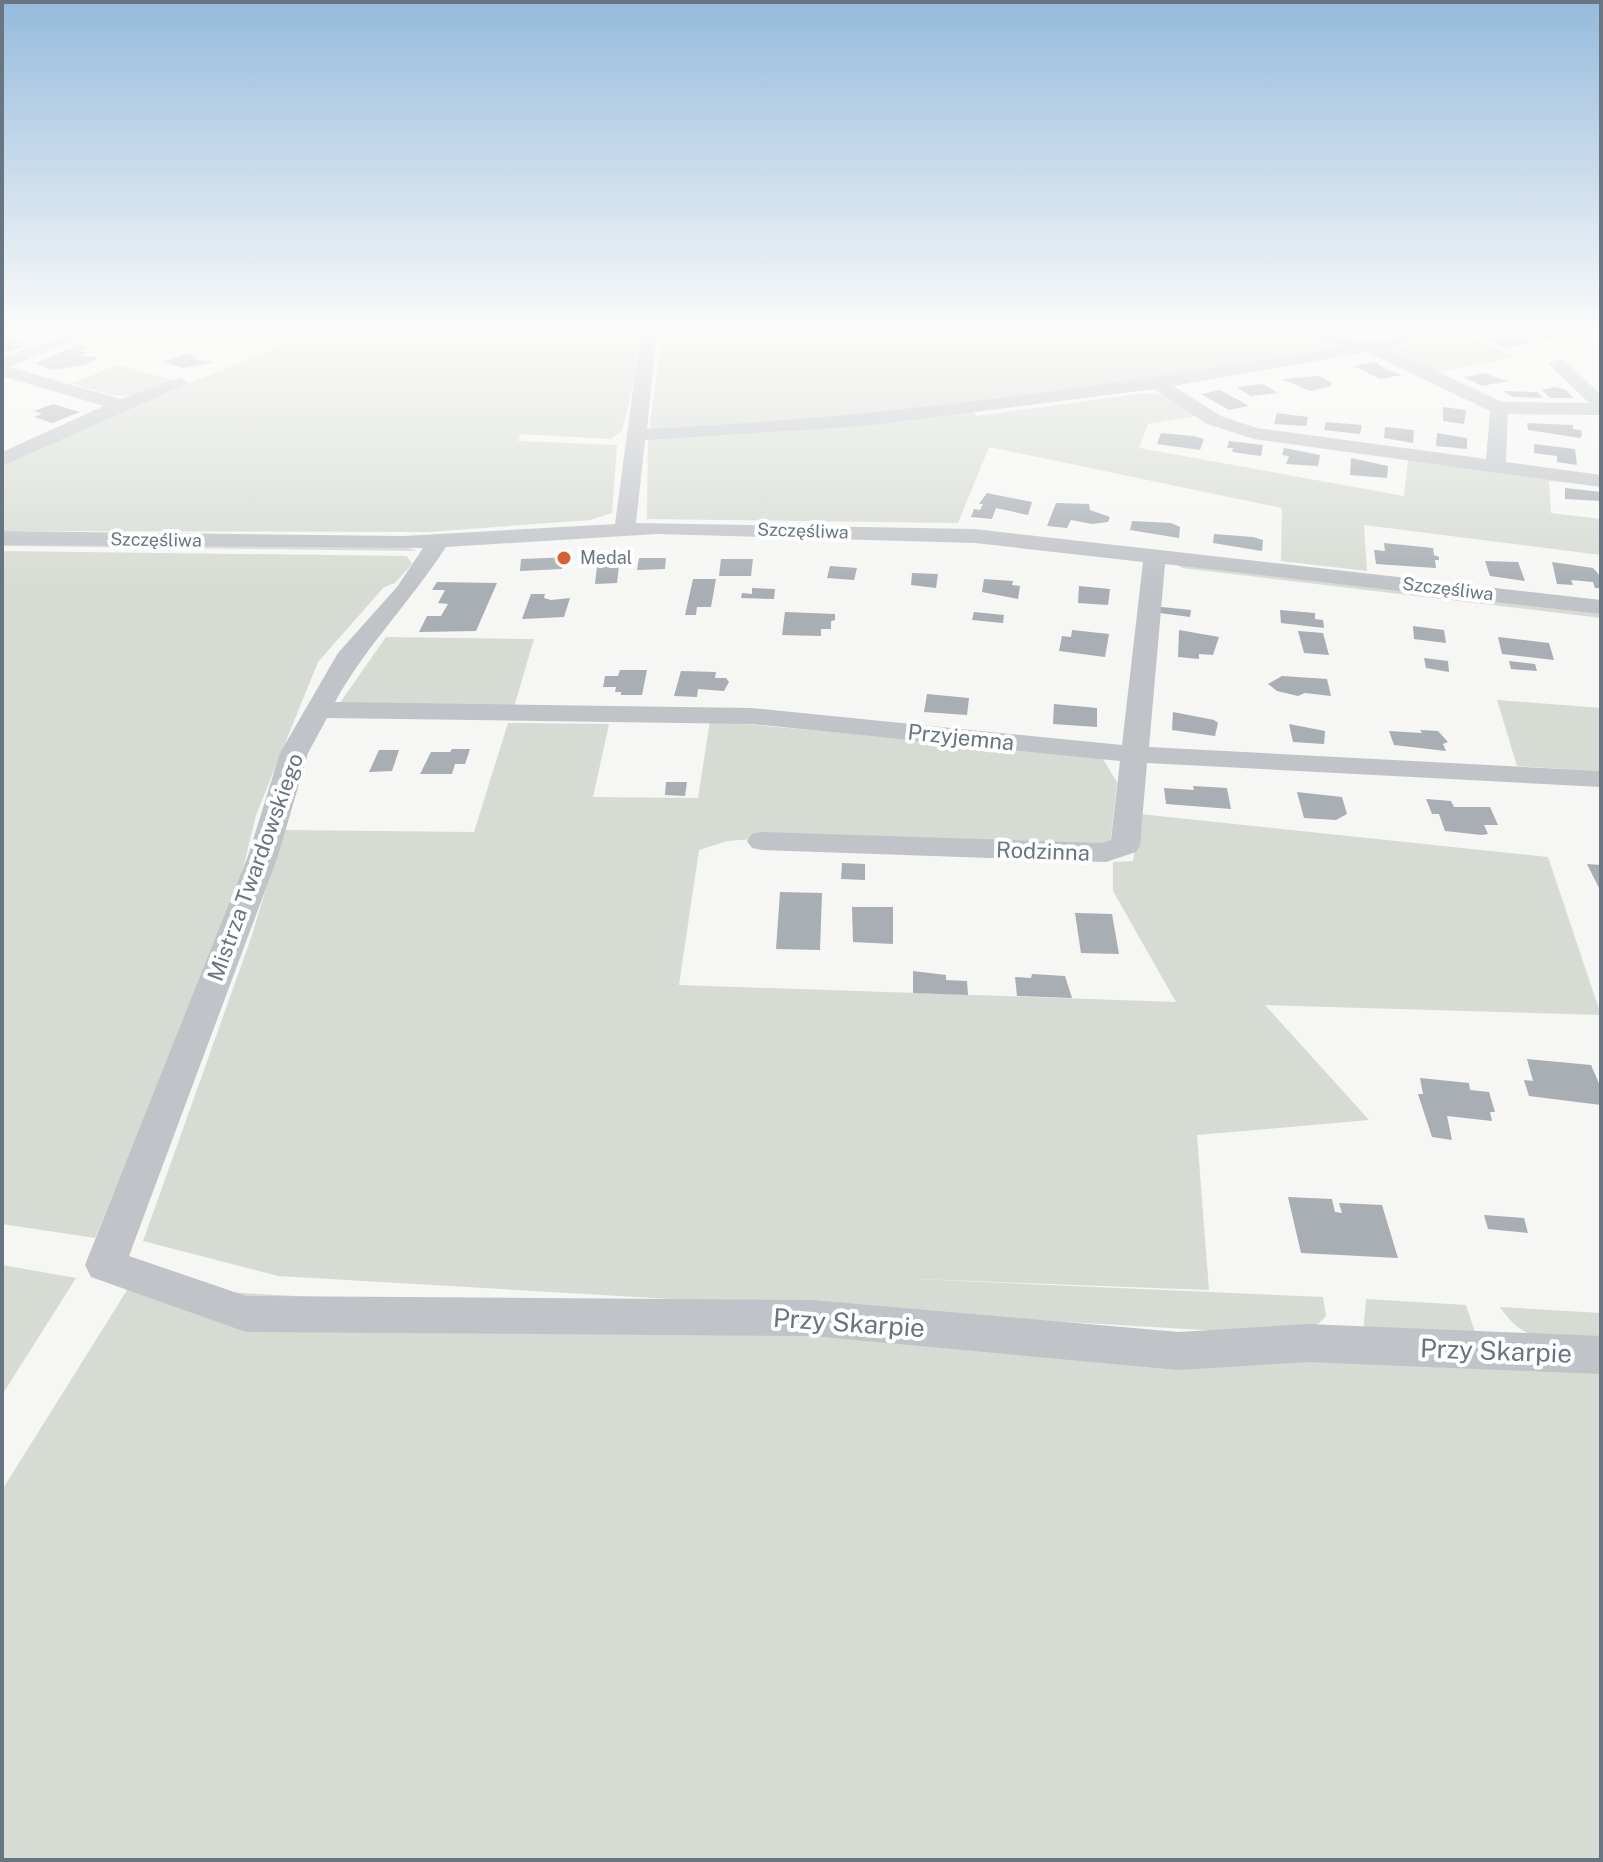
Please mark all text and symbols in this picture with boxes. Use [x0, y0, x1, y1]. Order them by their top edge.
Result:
street label: Szczęśliwa [757, 518, 849, 543]
street label: Szczęśliwa [110, 528, 202, 551]
place label: Medal [580, 547, 632, 568]
marker: Medal [555, 549, 573, 567]
street label: Szczęśliwa [1401, 573, 1495, 605]
street label: Przyjemna [906, 718, 1016, 756]
street label: Mistrza Twardowskiego [202, 750, 308, 984]
street label: Rodzinna [996, 836, 1090, 866]
street label: Przy Skarpie [772, 1302, 926, 1343]
street label: Przy Skarpie [1419, 1332, 1573, 1369]

